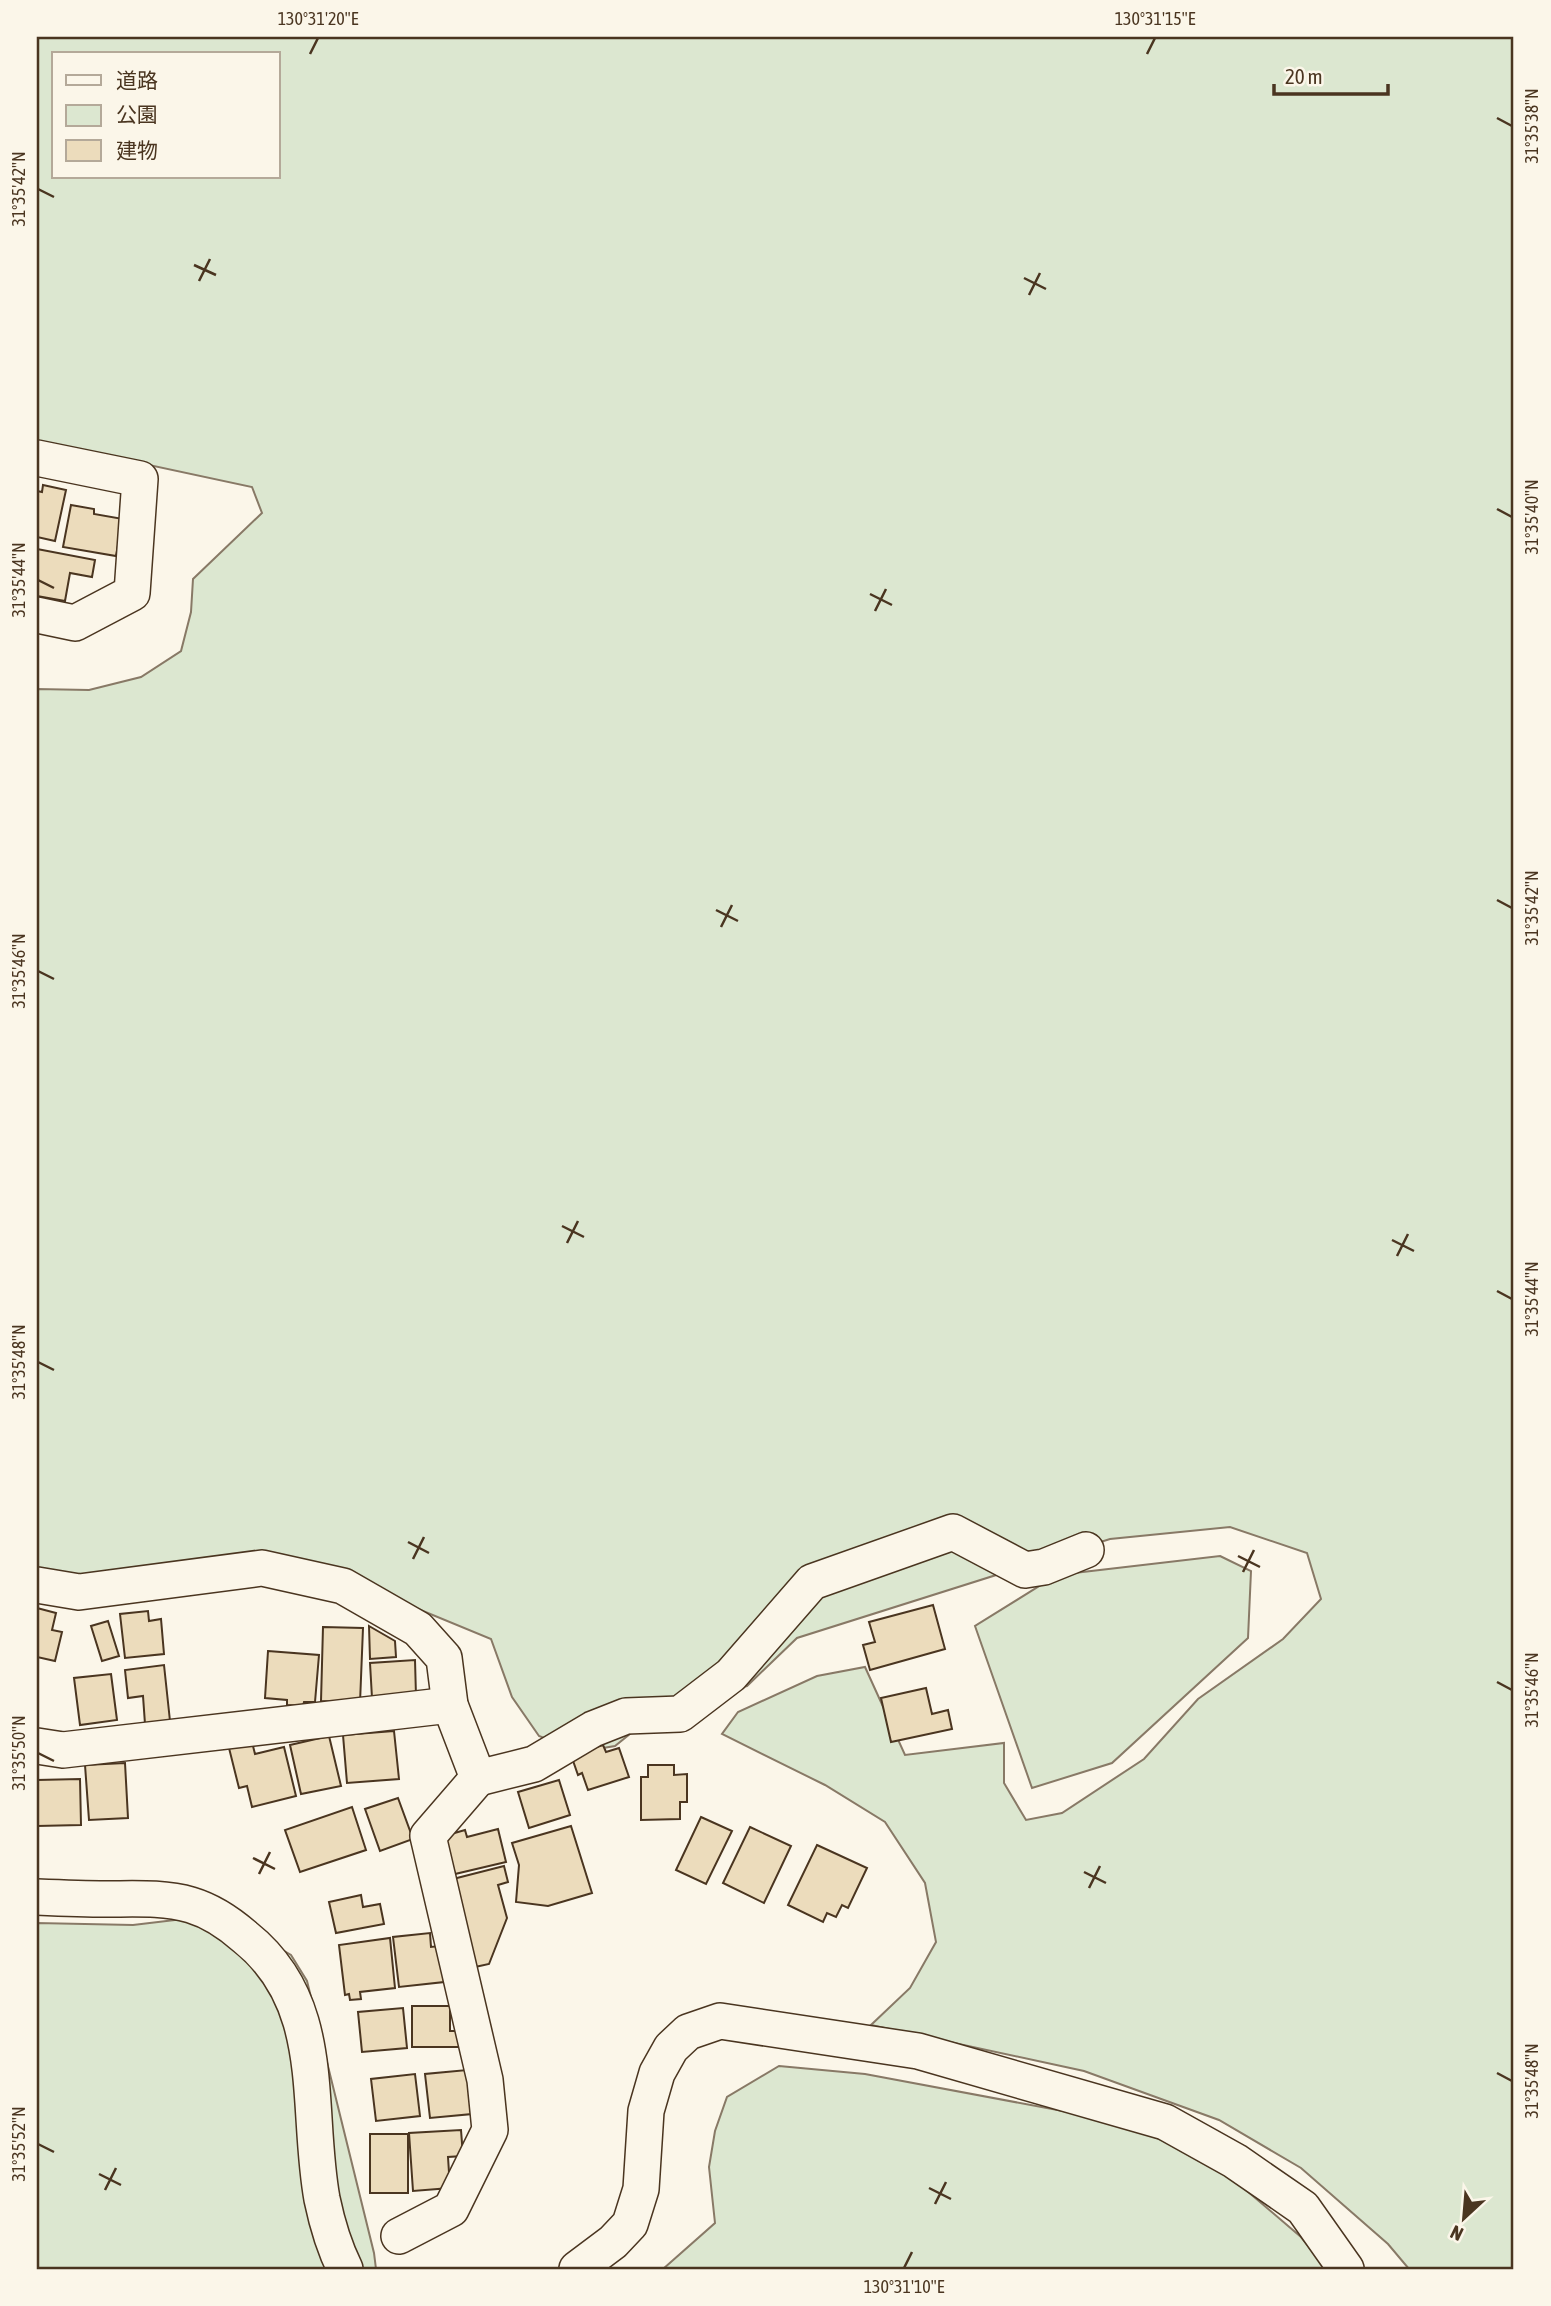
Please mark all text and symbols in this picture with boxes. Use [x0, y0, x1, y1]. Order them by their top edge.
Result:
text: 130°31'20"E [278, 8, 359, 29]
text: 130°31'15"E [1115, 8, 1196, 29]
legend [52, 52, 280, 178]
scale bar [1274, 52, 1388, 96]
text: 20 m [1285, 64, 1323, 88]
text: 道路 [116, 68, 158, 92]
text: 31°35'38"N [1521, 88, 1542, 164]
text: 公園 [116, 102, 158, 126]
text: 建物 [116, 138, 158, 162]
text: 31°35'42"N [8, 151, 29, 227]
text: 31°35'40"N [1521, 479, 1542, 555]
text: 31°35'44"N [8, 542, 29, 618]
text: 31°35'42"N [1521, 870, 1542, 946]
text: 31°35'46"N [8, 933, 29, 1009]
text: 31°35'44"N [1521, 1261, 1542, 1337]
text: 31°35'48"N [8, 1324, 29, 1400]
text: 31°35'46"N [1521, 1652, 1542, 1728]
text: 31°35'50"N [8, 1715, 29, 1791]
text: 31°35'48"N [1521, 2043, 1542, 2119]
text: 31°35'52"N [8, 2106, 29, 2182]
north arrow [1428, 2184, 1498, 2254]
text: N [1447, 2221, 1466, 2246]
text: 130°31'10"E [864, 2276, 945, 2297]

